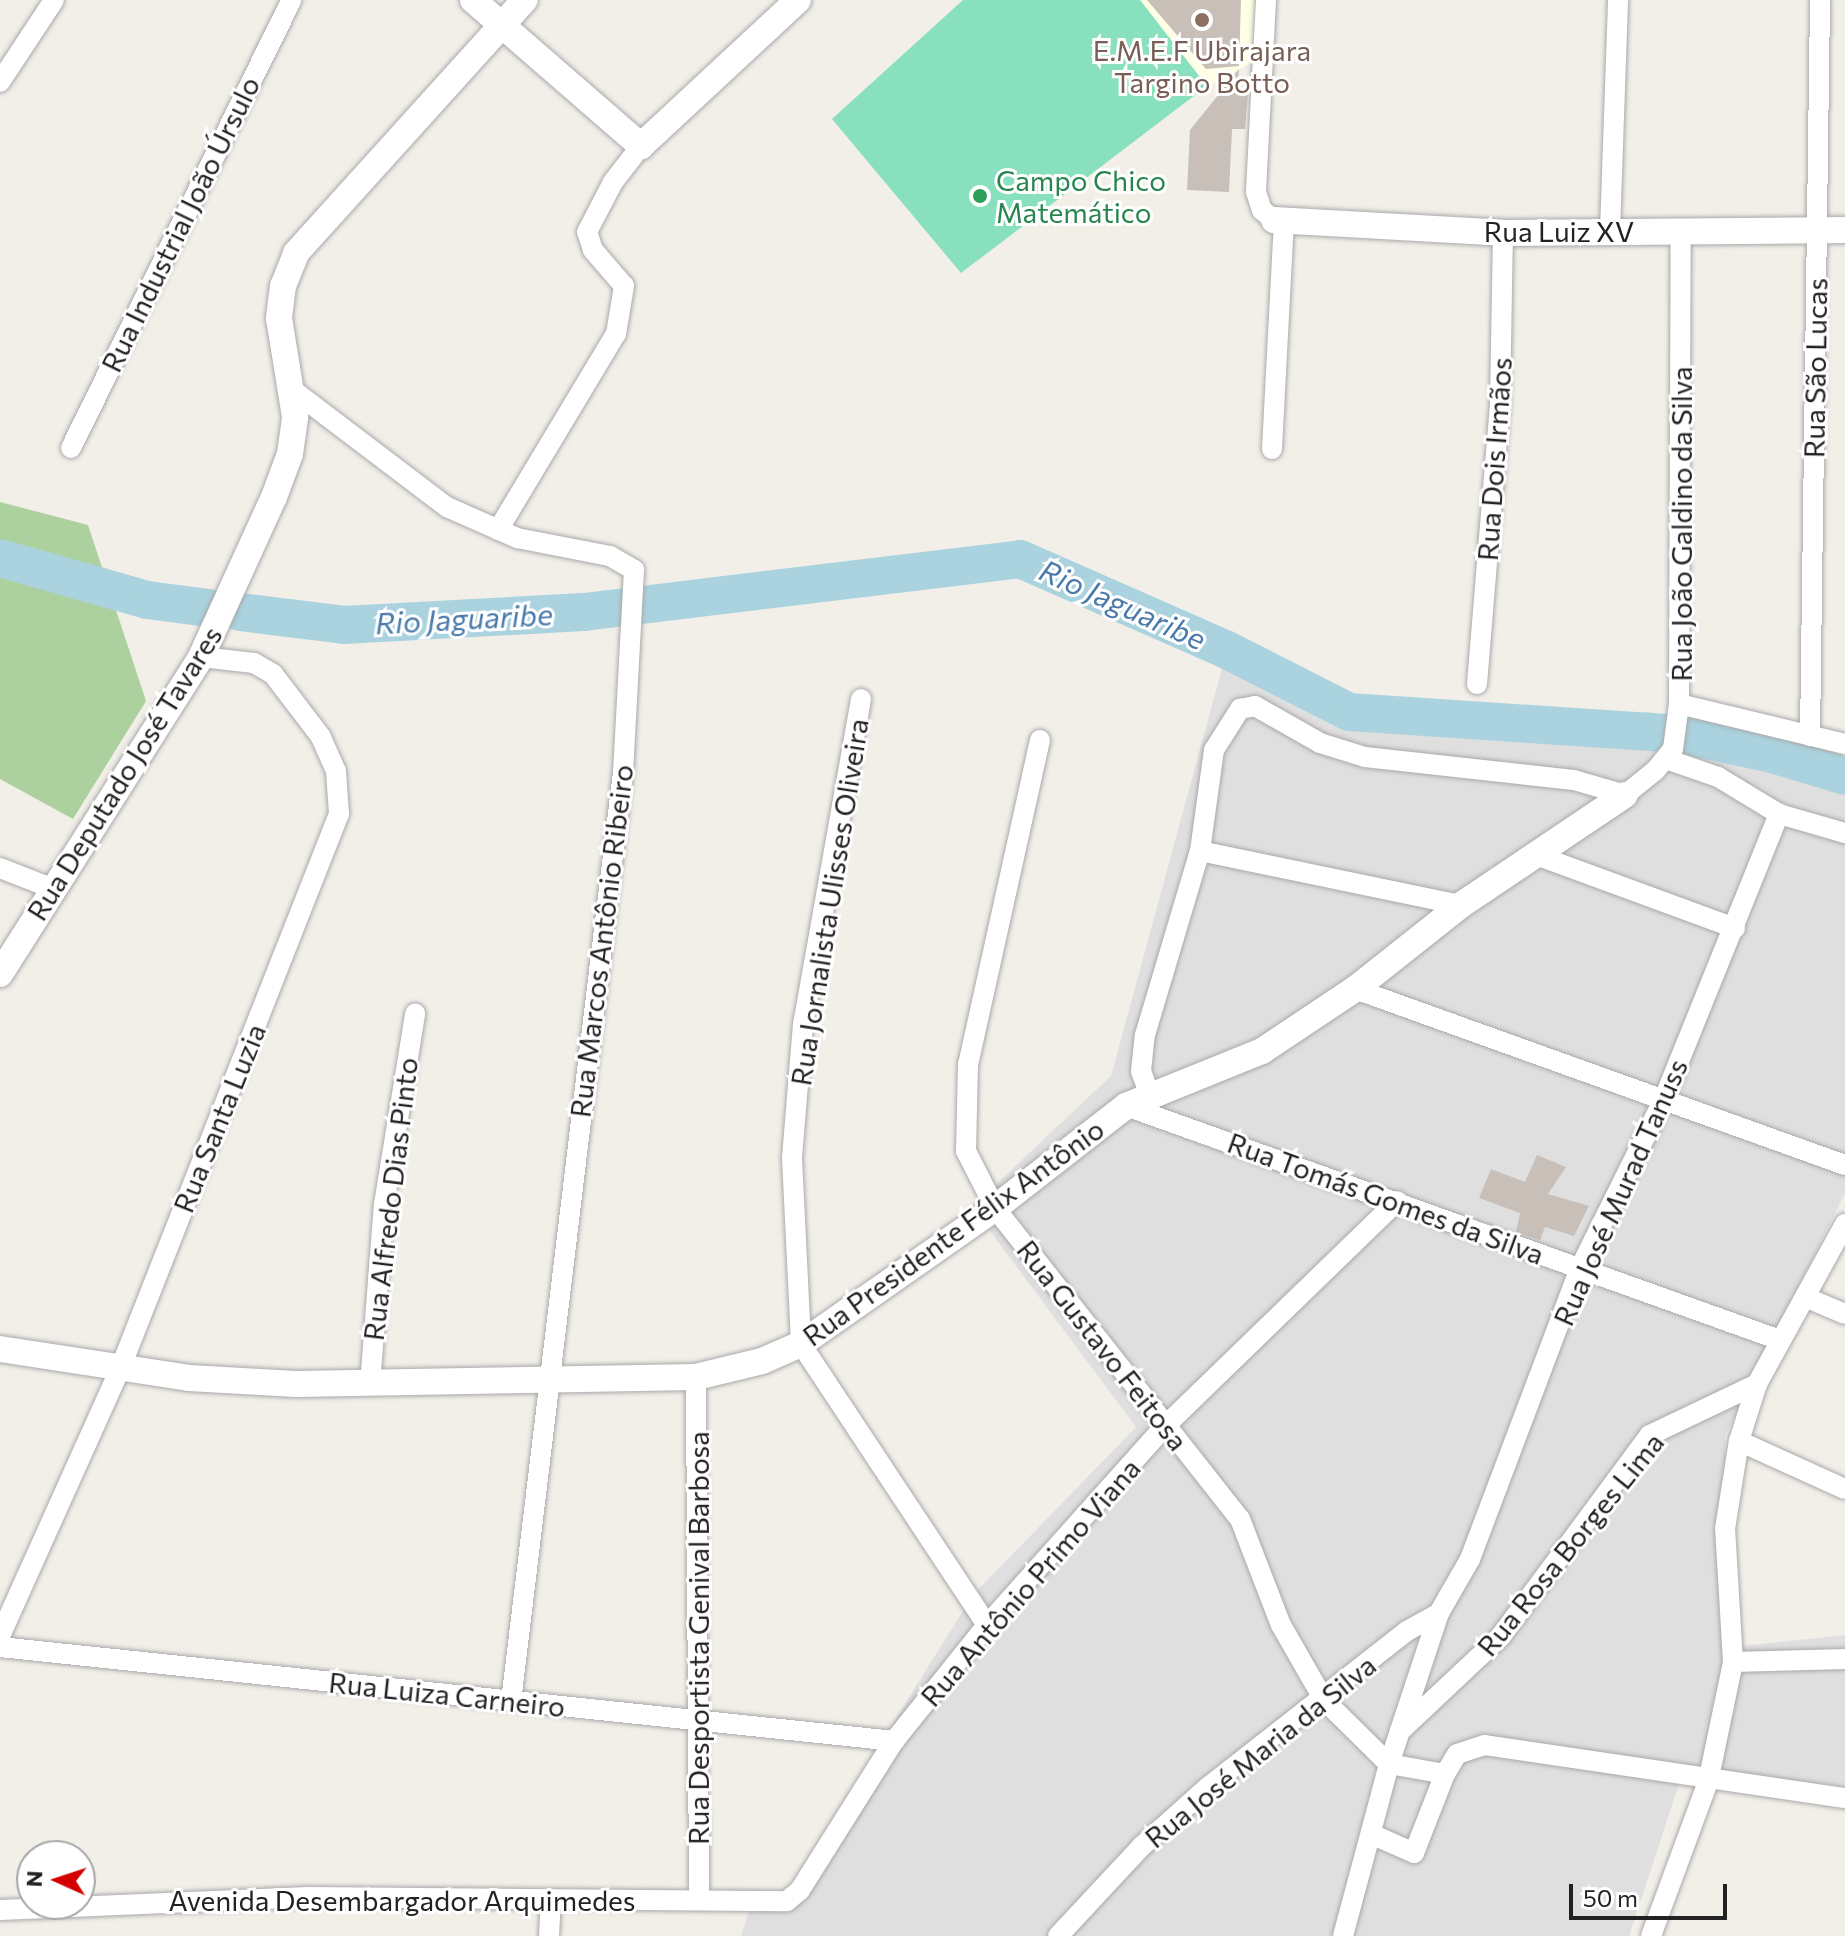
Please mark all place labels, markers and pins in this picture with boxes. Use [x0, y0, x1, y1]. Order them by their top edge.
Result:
marker: E.M.E.F Ubirajara Targino Botto [1193, 11, 1211, 29]
place label: E.M.E.F Ubirajara Targino Botto [1093, 33, 1311, 99]
place label: Campo Chico Matemático [996, 163, 1166, 229]
marker: Campo Chico Matemático [971, 187, 989, 205]

